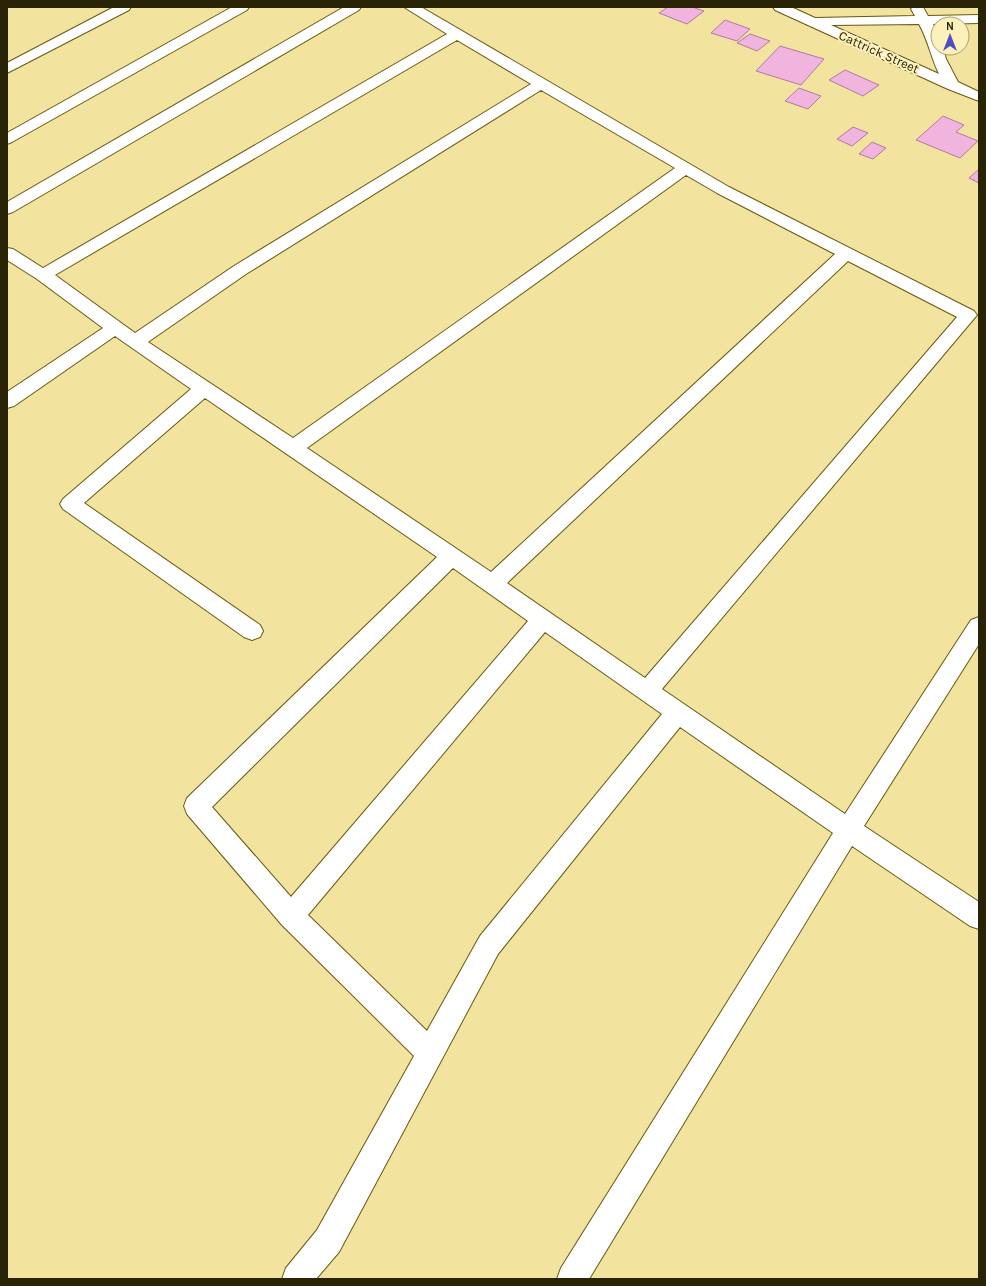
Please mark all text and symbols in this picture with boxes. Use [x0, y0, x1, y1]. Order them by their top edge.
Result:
north arrow [930, 16, 970, 56]
text: N [946, 20, 954, 33]
street label: Cattrick Street [837, 28, 922, 76]

